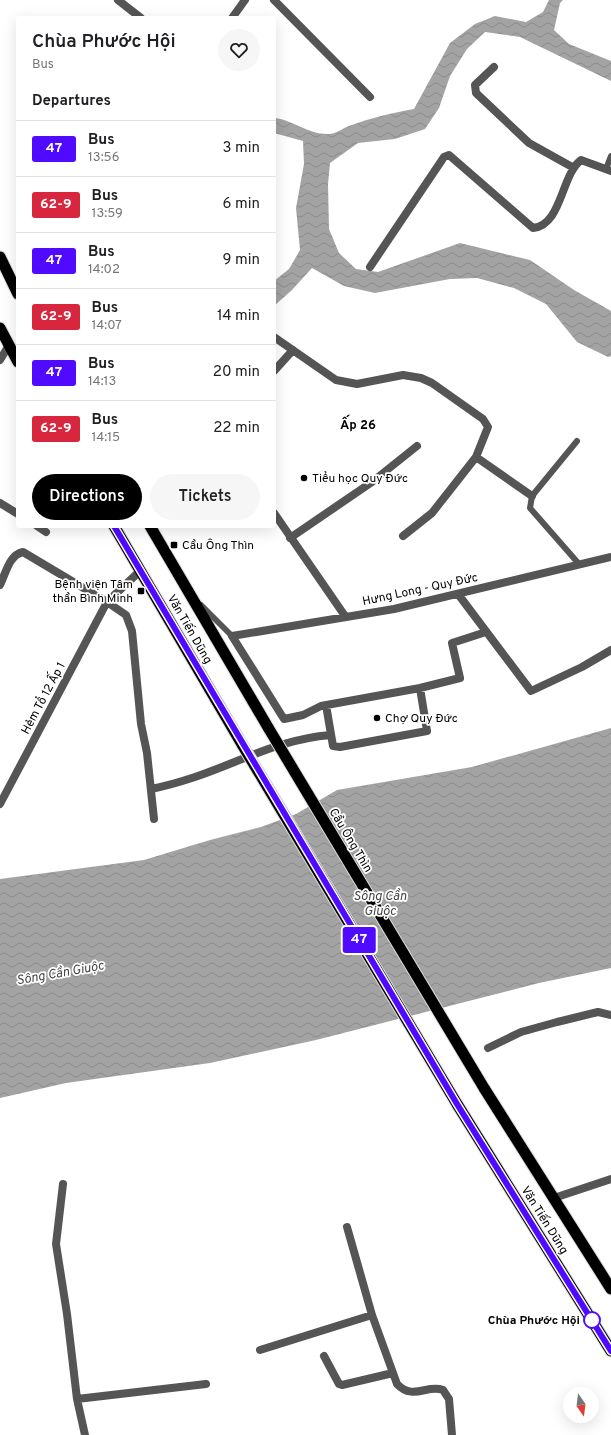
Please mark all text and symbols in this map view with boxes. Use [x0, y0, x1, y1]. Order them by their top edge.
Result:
button: heart [218, 29, 260, 71]
text: Chùa Phước Hội [32, 30, 176, 54]
text: Bus [32, 57, 54, 73]
text: Departures [32, 92, 111, 111]
text: Bus [88, 131, 115, 150]
text: 3 min [222, 139, 260, 158]
text: 47 [46, 140, 62, 157]
text: 13:56 [88, 150, 119, 166]
text: Bus [92, 187, 118, 206]
text: 6 min [223, 195, 260, 214]
text: 62-9 [40, 196, 72, 213]
text: 13:59 [92, 206, 123, 222]
text: Bus [88, 243, 115, 262]
text: 9 min [223, 251, 260, 270]
text: 47 [46, 252, 62, 269]
text: 14:02 [88, 262, 120, 278]
text: Bus [92, 299, 118, 318]
text: 14 min [217, 307, 260, 326]
text: 62-9 [40, 308, 72, 325]
text: 14:07 [92, 318, 122, 334]
text: Bus [88, 355, 115, 374]
text: 20 min [213, 363, 260, 382]
text: 47 [46, 364, 62, 381]
text: 14:13 [88, 374, 116, 390]
text: Bus [92, 411, 118, 430]
district label: Ấp 26 [340, 414, 376, 434]
text: 22 min [213, 419, 260, 438]
text: 62-9 [40, 420, 72, 437]
text: 14:15 [92, 430, 120, 446]
place label: Tiểu học Quy Đức [312, 471, 408, 487]
marker: Tiểu học Quy Đức [299, 473, 309, 483]
button: Directions [32, 474, 142, 520]
button: Tickets [150, 474, 260, 520]
place label: Cầu Ông Thìn [182, 538, 254, 554]
marker: Cầu Ông Thìn [169, 540, 179, 550]
street label: Hưng Long - Quy Đức [361, 570, 479, 610]
place label: Bệnh viện Tâm thần Bình Minh [53, 577, 133, 607]
marker: Bệnh viện Tâm thần Bình Minh [136, 586, 146, 596]
street label: Văn Tiến Dũng [163, 592, 215, 667]
street label: Hẻm Tổ 12 Ấp 1 [17, 659, 70, 737]
place label: Chợ Quy Đức [385, 711, 458, 727]
marker: Chợ Quy Đức [372, 713, 382, 723]
street label: Cầu Ông Thìn [325, 806, 376, 876]
water label: Sông Cần Giuộc [353, 888, 407, 920]
line badge: 47 [341, 927, 377, 953]
text: 47 [351, 931, 367, 948]
water label: Sông Cần Giuộc [15, 957, 106, 990]
street label: Văn Tiến Dũng [517, 1183, 571, 1258]
marker: Chùa Phước Hội [583, 1311, 601, 1329]
place label: Chùa Phước Hội [488, 1313, 580, 1329]
north arrow [563, 1387, 599, 1423]
map controls [563, 1387, 599, 1423]

